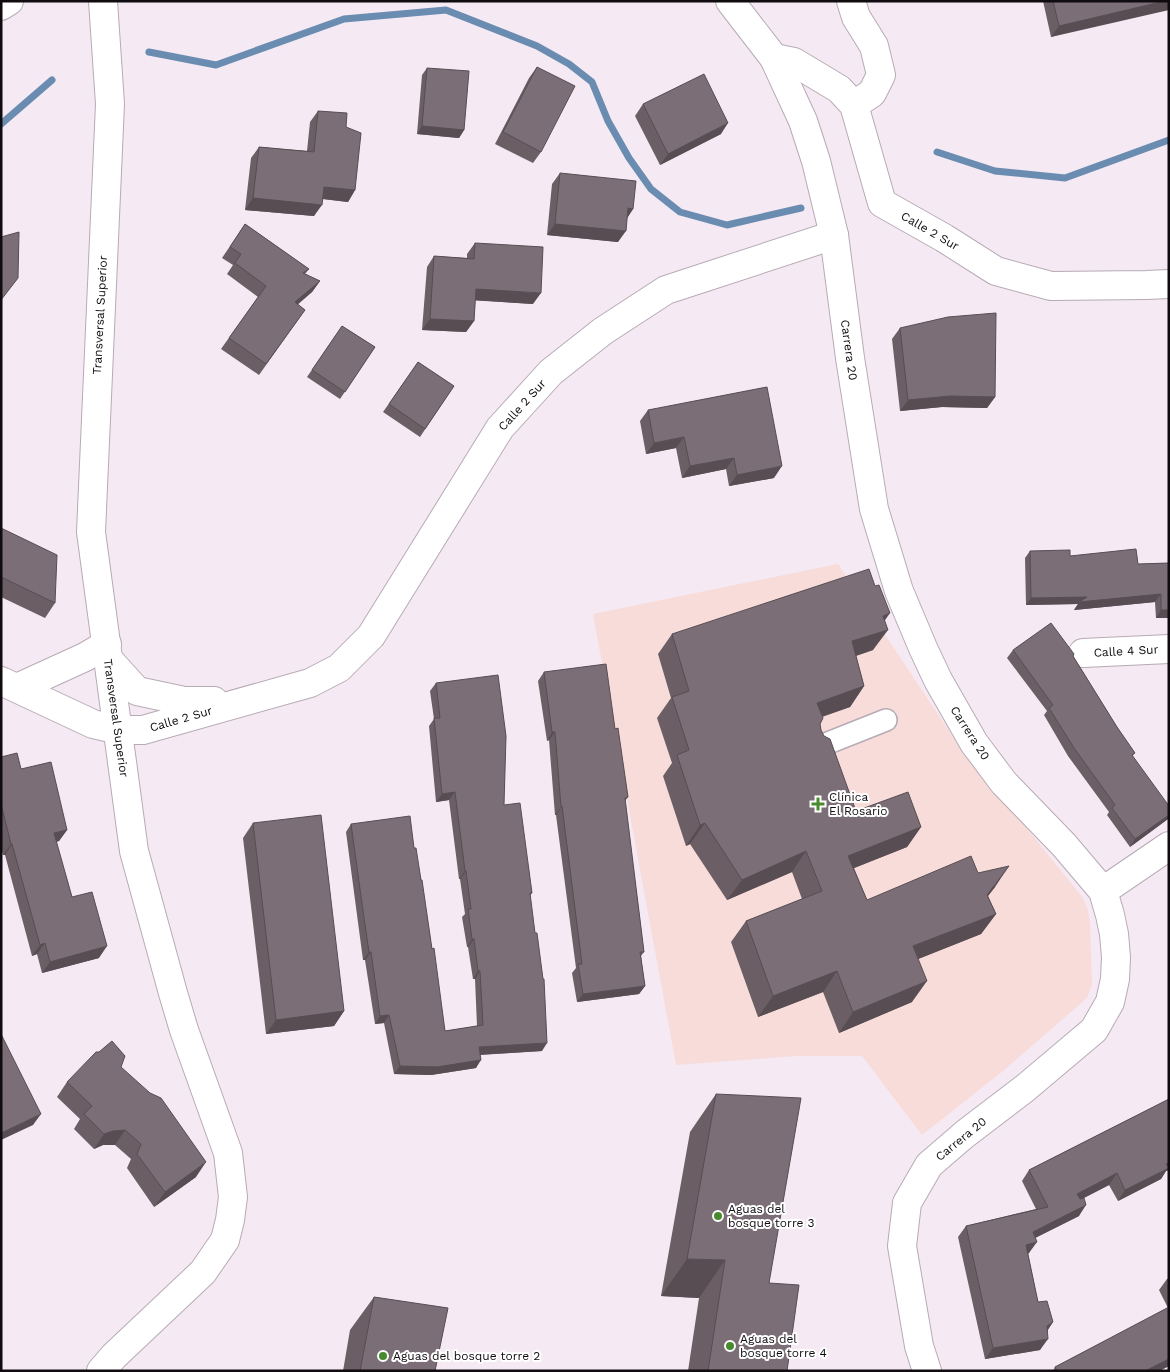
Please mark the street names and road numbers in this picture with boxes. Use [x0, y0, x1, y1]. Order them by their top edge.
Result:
street label: Calle 2 Sur [899, 209, 961, 253]
street label: Transversal Superior [90, 255, 110, 375]
street label: Carrera 20 [838, 319, 860, 381]
street label: Calle 2 Sur [495, 376, 549, 434]
street label: Calle 4 Sur [1093, 642, 1159, 660]
street label: Transversal Superior [101, 658, 131, 778]
street label: Calle 2 Sur [148, 703, 214, 735]
street label: Carrera 20 [947, 703, 993, 763]
street label: Carrera 20 [933, 1114, 989, 1164]

